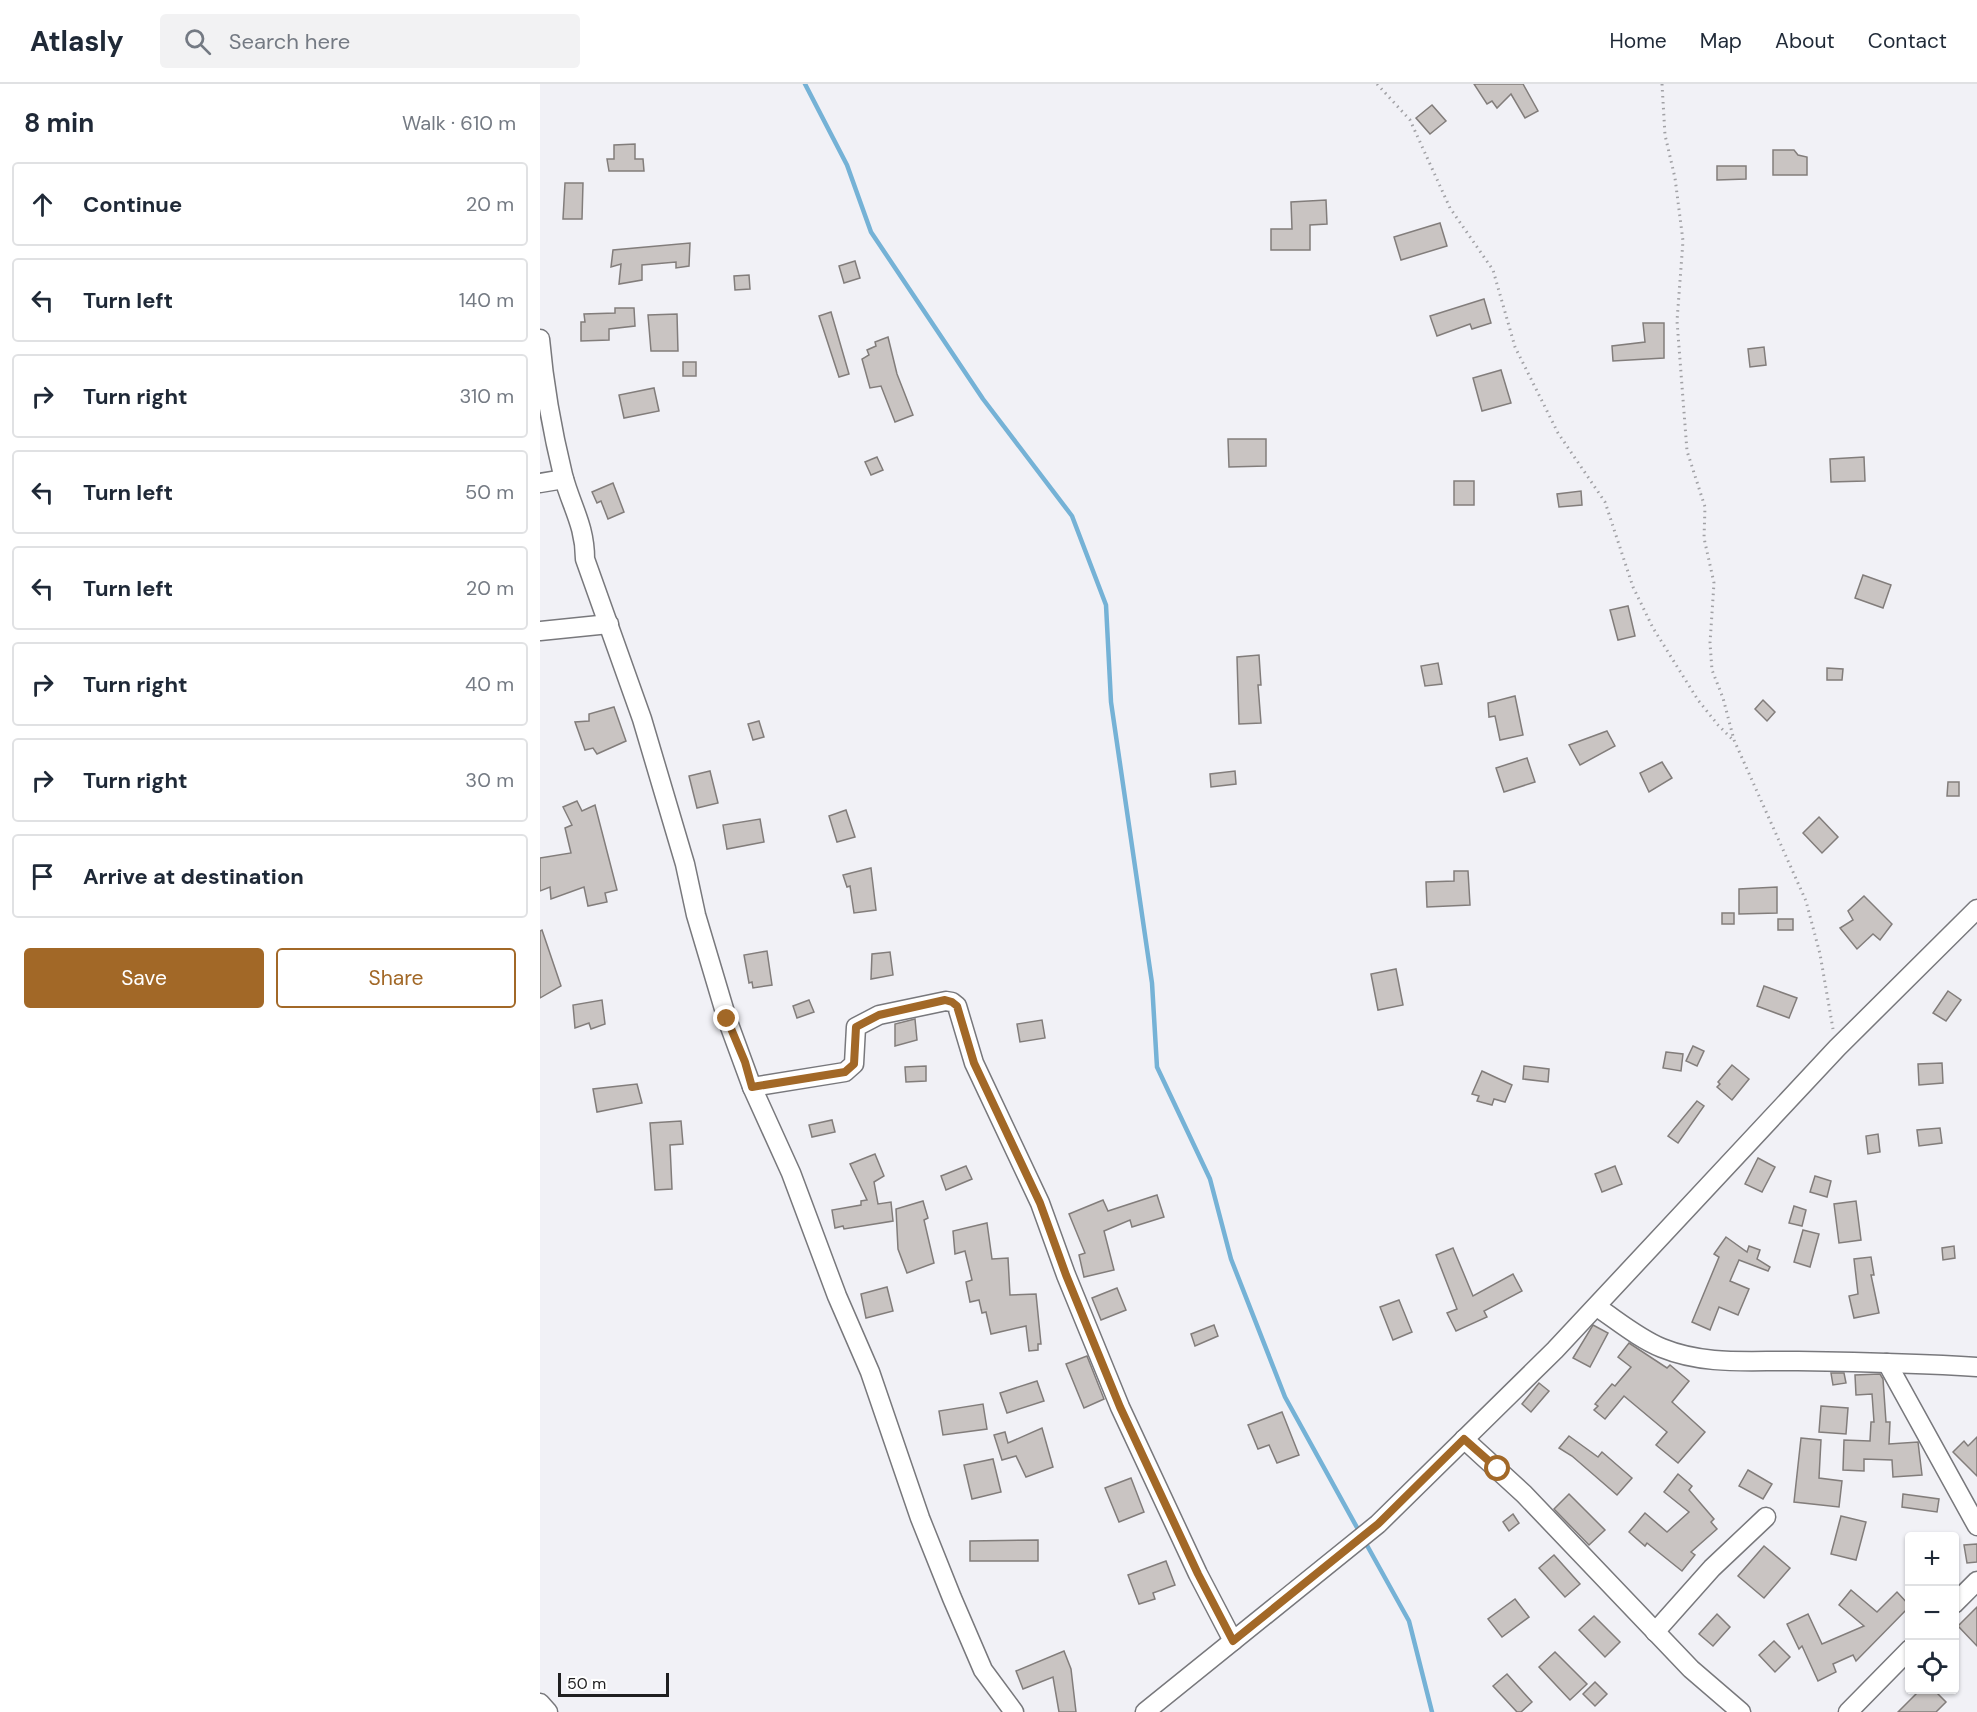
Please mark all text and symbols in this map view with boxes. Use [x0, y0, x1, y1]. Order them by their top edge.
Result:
search box [160, 14, 580, 68]
text: Atlasly [30, 23, 124, 60]
icon: search [181, 25, 214, 58]
text: Search here [229, 27, 350, 56]
text: Home [1609, 27, 1667, 55]
text: Map [1700, 27, 1742, 55]
text: About [1775, 27, 1835, 55]
text: Contact [1868, 27, 1947, 55]
text: 8 min [24, 106, 94, 140]
text: Walk · 610 m [402, 110, 516, 136]
icon: ahead [26, 188, 59, 221]
text: Continue [83, 190, 182, 219]
text: 20 m [466, 191, 514, 217]
icon: left [26, 284, 59, 317]
text: Turn left [83, 286, 173, 315]
text: 140 m [459, 287, 514, 313]
icon: right [26, 380, 59, 413]
text: Turn right [83, 382, 188, 411]
text: 310 m [459, 383, 514, 409]
icon: left [26, 476, 59, 509]
text: Turn left [83, 478, 173, 507]
text: 50 m [465, 479, 514, 505]
icon: left [26, 572, 59, 605]
text: Turn left [83, 574, 173, 603]
text: 20 m [466, 575, 514, 601]
icon: right [26, 668, 59, 701]
text: Turn right [83, 670, 188, 699]
text: 40 m [465, 671, 514, 697]
icon: right [26, 764, 59, 797]
text: Turn right [83, 766, 188, 795]
text: 30 m [465, 767, 514, 793]
icon: arrive [26, 860, 59, 893]
text: Arrive at destination [83, 862, 304, 891]
button: Save [24, 948, 264, 1008]
button: Share [276, 948, 516, 1008]
route end [713, 1005, 739, 1031]
route start [1484, 1455, 1510, 1481]
map controls [1905, 1532, 1959, 1694]
button: + [1905, 1532, 1959, 1586]
button: − [1905, 1586, 1959, 1640]
button: locate [1905, 1640, 1959, 1694]
scale bar [558, 1670, 669, 1698]
text: 50 m [567, 1673, 606, 1694]

